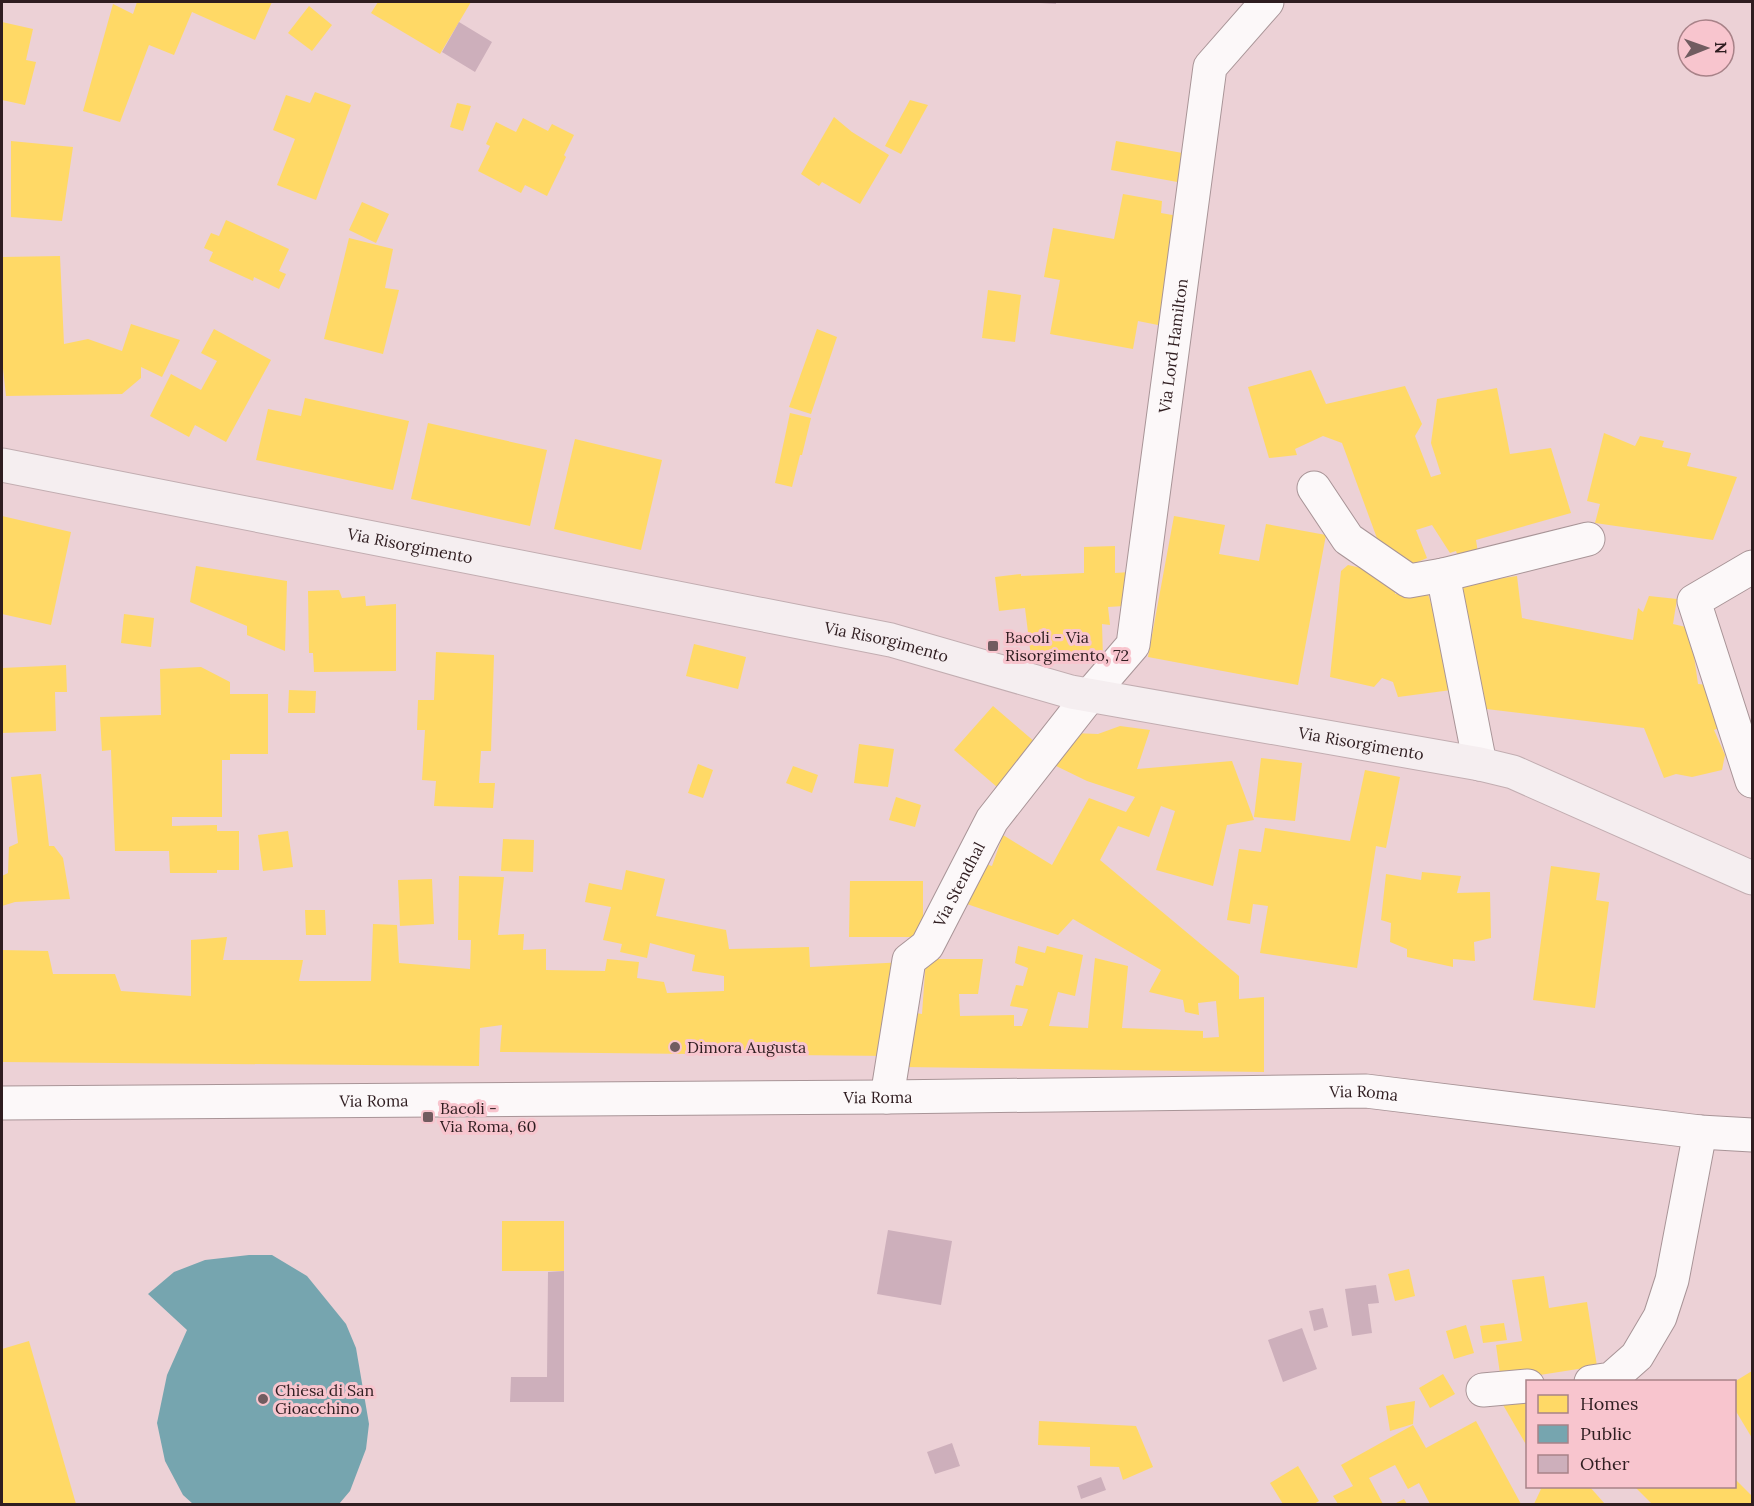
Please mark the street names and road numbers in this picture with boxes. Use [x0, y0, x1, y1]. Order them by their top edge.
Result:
street label: Via Lord Hamilton [1154, 277, 1192, 415]
street label: Via Risorgimento [345, 523, 475, 567]
street label: Via Risorgimento [822, 617, 951, 666]
street label: Via Risorgimento [1296, 722, 1426, 764]
street label: Via Stendhal [928, 839, 989, 931]
street label: Via Roma [1328, 1081, 1399, 1105]
street label: Via Roma [842, 1087, 913, 1107]
street label: Via Roma [338, 1090, 409, 1111]

